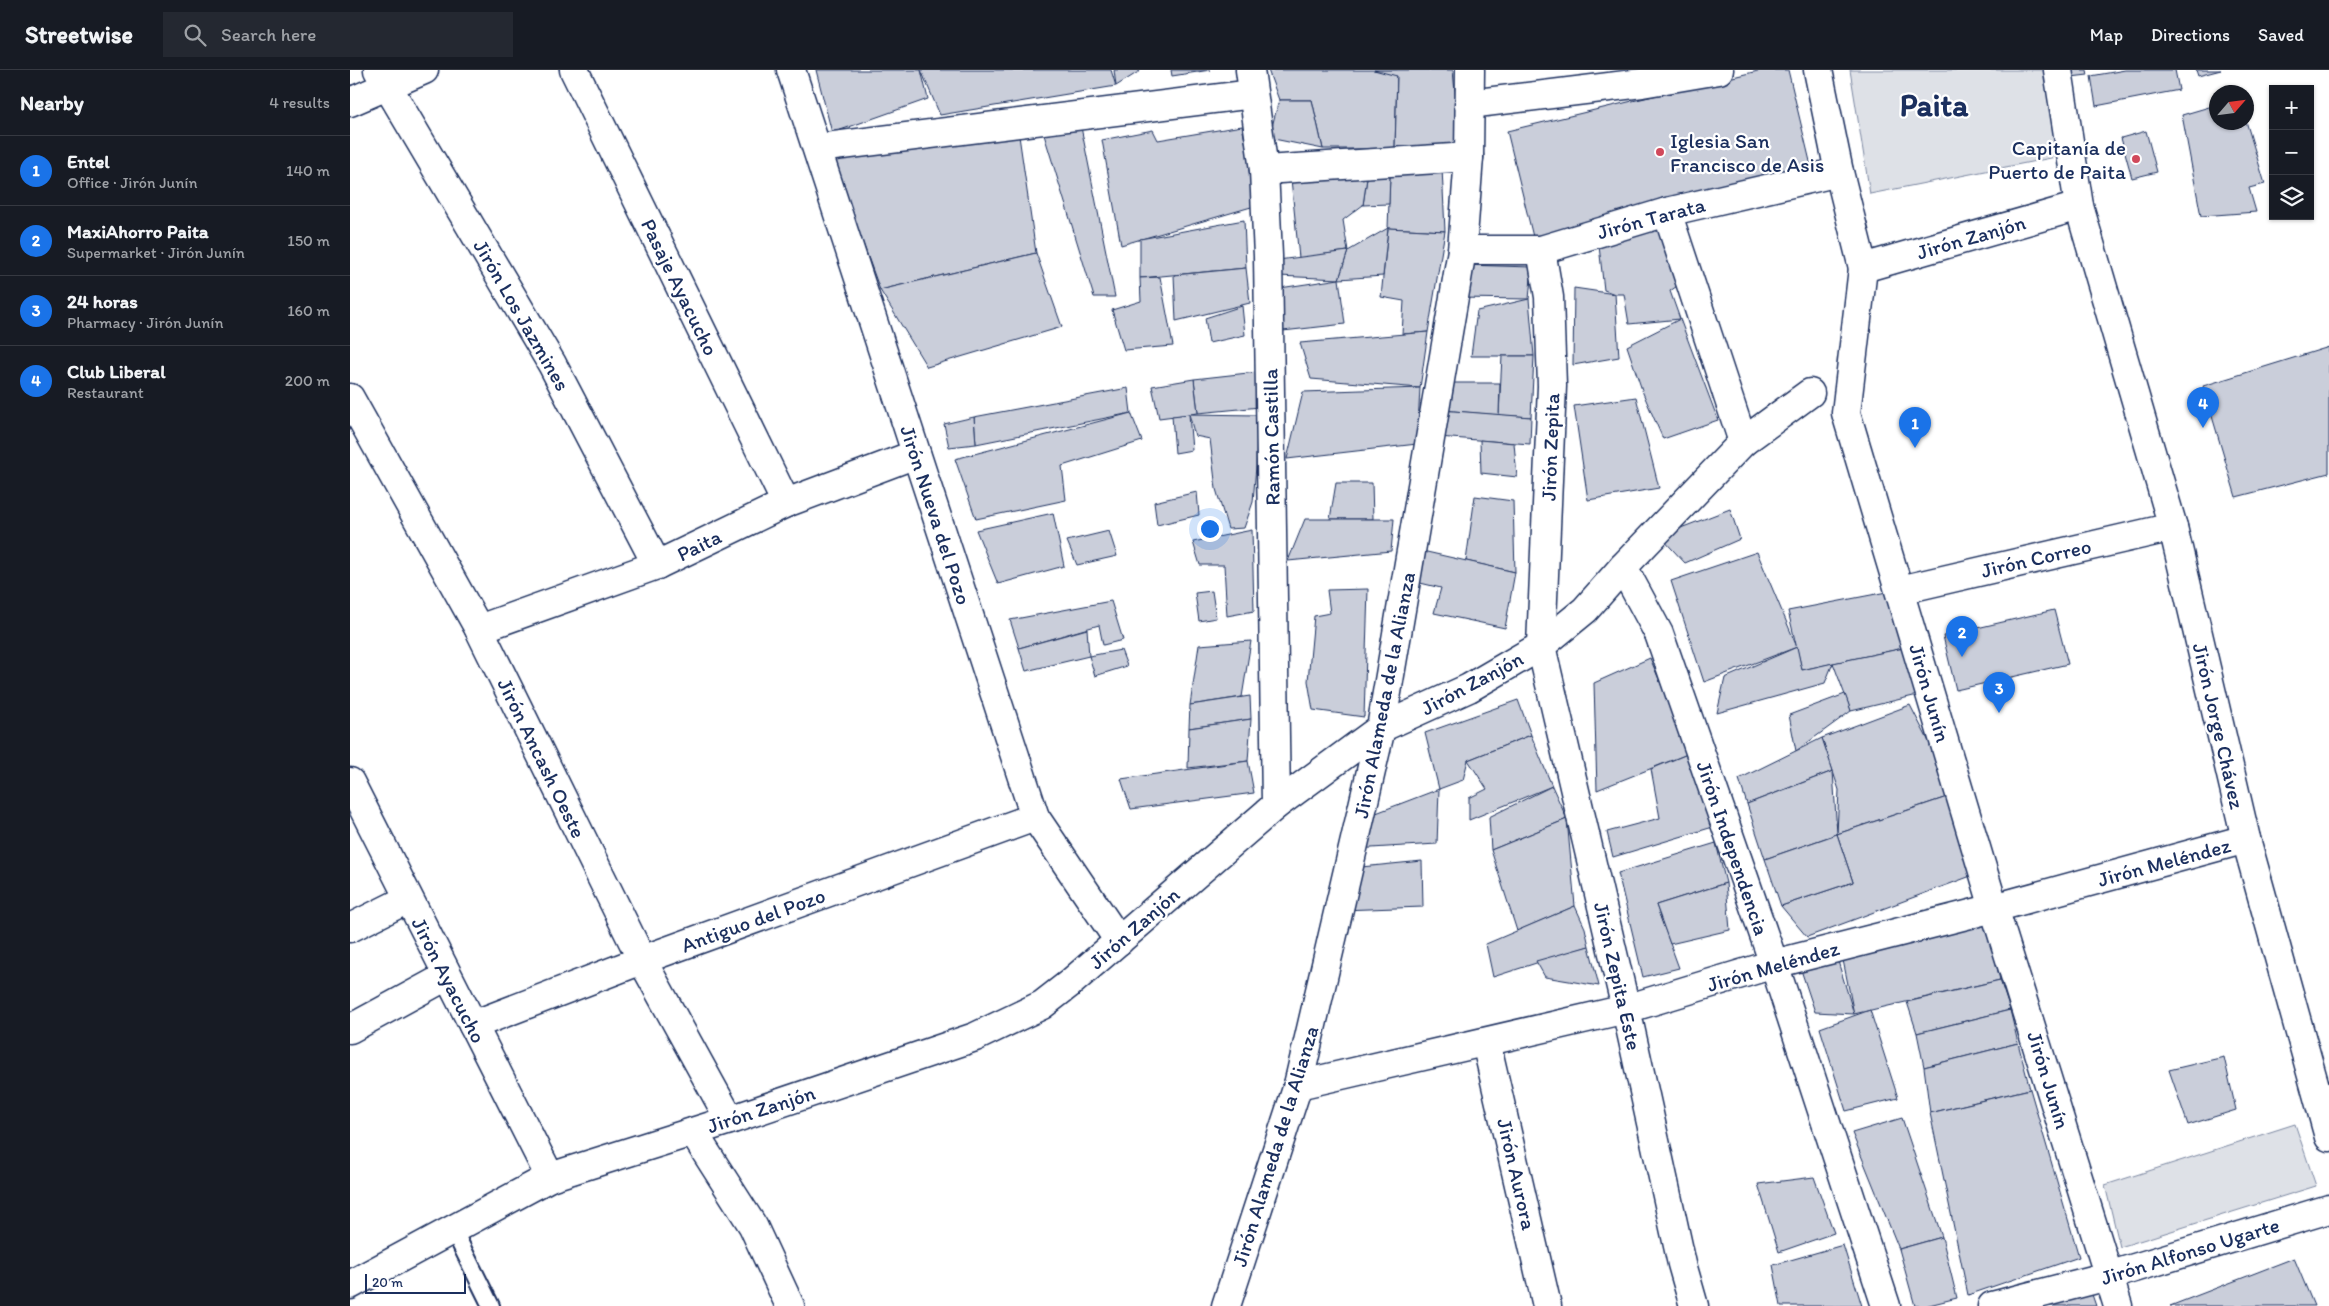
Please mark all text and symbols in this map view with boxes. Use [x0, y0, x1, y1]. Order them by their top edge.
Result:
search box [163, 12, 513, 57]
text: Streetwise [25, 20, 133, 49]
icon: search [181, 21, 209, 49]
text: Search here [221, 23, 316, 46]
text: Map [2090, 24, 2123, 46]
text: Directions [2151, 24, 2230, 46]
text: Saved [2258, 24, 2304, 46]
north arrow [2209, 85, 2254, 130]
map controls [2269, 85, 2314, 220]
button: + [2269, 85, 2314, 130]
district label: Paita [1900, 87, 1969, 124]
text: Nearby [20, 90, 84, 115]
text: 4 results [269, 93, 330, 112]
place label: Iglesia San Francisco de Asis [1670, 128, 1824, 177]
button: − [2269, 130, 2314, 175]
place label: Capitanía de Puerto de Paita [1988, 135, 2126, 184]
marker: Iglesia San Francisco de Asis [1654, 146, 1666, 158]
text: Entel [67, 150, 110, 173]
marker: Capitanía de Puerto de Paita [2130, 153, 2142, 165]
text: 1 [32, 161, 40, 180]
text: 140 m [286, 161, 330, 180]
text: Office · Jirón Junín [67, 173, 197, 192]
button: layers [2269, 175, 2314, 220]
street label: Jirón Tarata [1594, 192, 1708, 244]
street label: Jirón Zanjón [1914, 210, 2028, 264]
street label: Pasaje Ayacucho [636, 215, 724, 359]
text: MaxiAhorro Paita [67, 220, 209, 243]
text: 2 [32, 231, 40, 250]
text: 150 m [287, 231, 330, 250]
street label: Jirón Los Jazmines [469, 235, 575, 395]
text: Supermarket · Jirón Junín [67, 243, 245, 262]
text: 24 horas [67, 290, 138, 313]
text: 3 [32, 301, 40, 320]
text: 160 m [287, 301, 330, 320]
text: Pharmacy · Jirón Junín [67, 313, 223, 332]
text: Club Liberal [67, 360, 166, 383]
street label: Ramón Castilla [1257, 368, 1285, 506]
text: 4 [31, 371, 41, 390]
text: 200 m [285, 371, 330, 390]
text: Restaurant [67, 383, 144, 402]
pin: 4 [2187, 387, 2219, 428]
street label: Jirón Zepita [1536, 393, 1564, 501]
pin: 1 [1899, 407, 1931, 448]
street label: Jirón Nueva del Pozo [895, 422, 977, 608]
your location [1197, 516, 1223, 542]
street label: Paita [673, 524, 725, 566]
street label: Jirón Correo [1978, 533, 2094, 583]
street label: Jirón Alameda de la Alianza [1348, 570, 1420, 820]
pin: 2 [1946, 616, 1978, 657]
street label: Jirón Junín [1904, 641, 1956, 745]
street label: Jirón Jorge Chávez [2188, 641, 2250, 812]
street label: Jirón Zanjón [1417, 646, 1527, 720]
pin: 3 [1983, 672, 2015, 713]
street label: Jirón Ancash Oeste [493, 674, 591, 842]
street label: Jirón Independencia [1691, 758, 1775, 938]
street label: Jirón Meléndez [2095, 832, 2233, 892]
street label: Antiguo del Pozo [678, 882, 828, 958]
street label: Jirón Zanjón [1084, 882, 1184, 974]
street label: Jirón Zepita Este [1589, 899, 1647, 1053]
street label: Jirón Ayacucho [407, 913, 491, 1047]
street label: Jirón Meléndez [1704, 935, 1842, 997]
street label: Jirón Alameda de la Alianza [1226, 1023, 1324, 1269]
street label: Jirón Junín [2022, 1028, 2076, 1132]
street label: Jirón Zanjón [704, 1080, 818, 1138]
street label: Jirón Aurora [1492, 1116, 1542, 1232]
street label: Jirón Alfonso Ugarte [2098, 1212, 2282, 1290]
scale bar [365, 1271, 466, 1294]
text: 20 m [372, 1274, 403, 1291]

